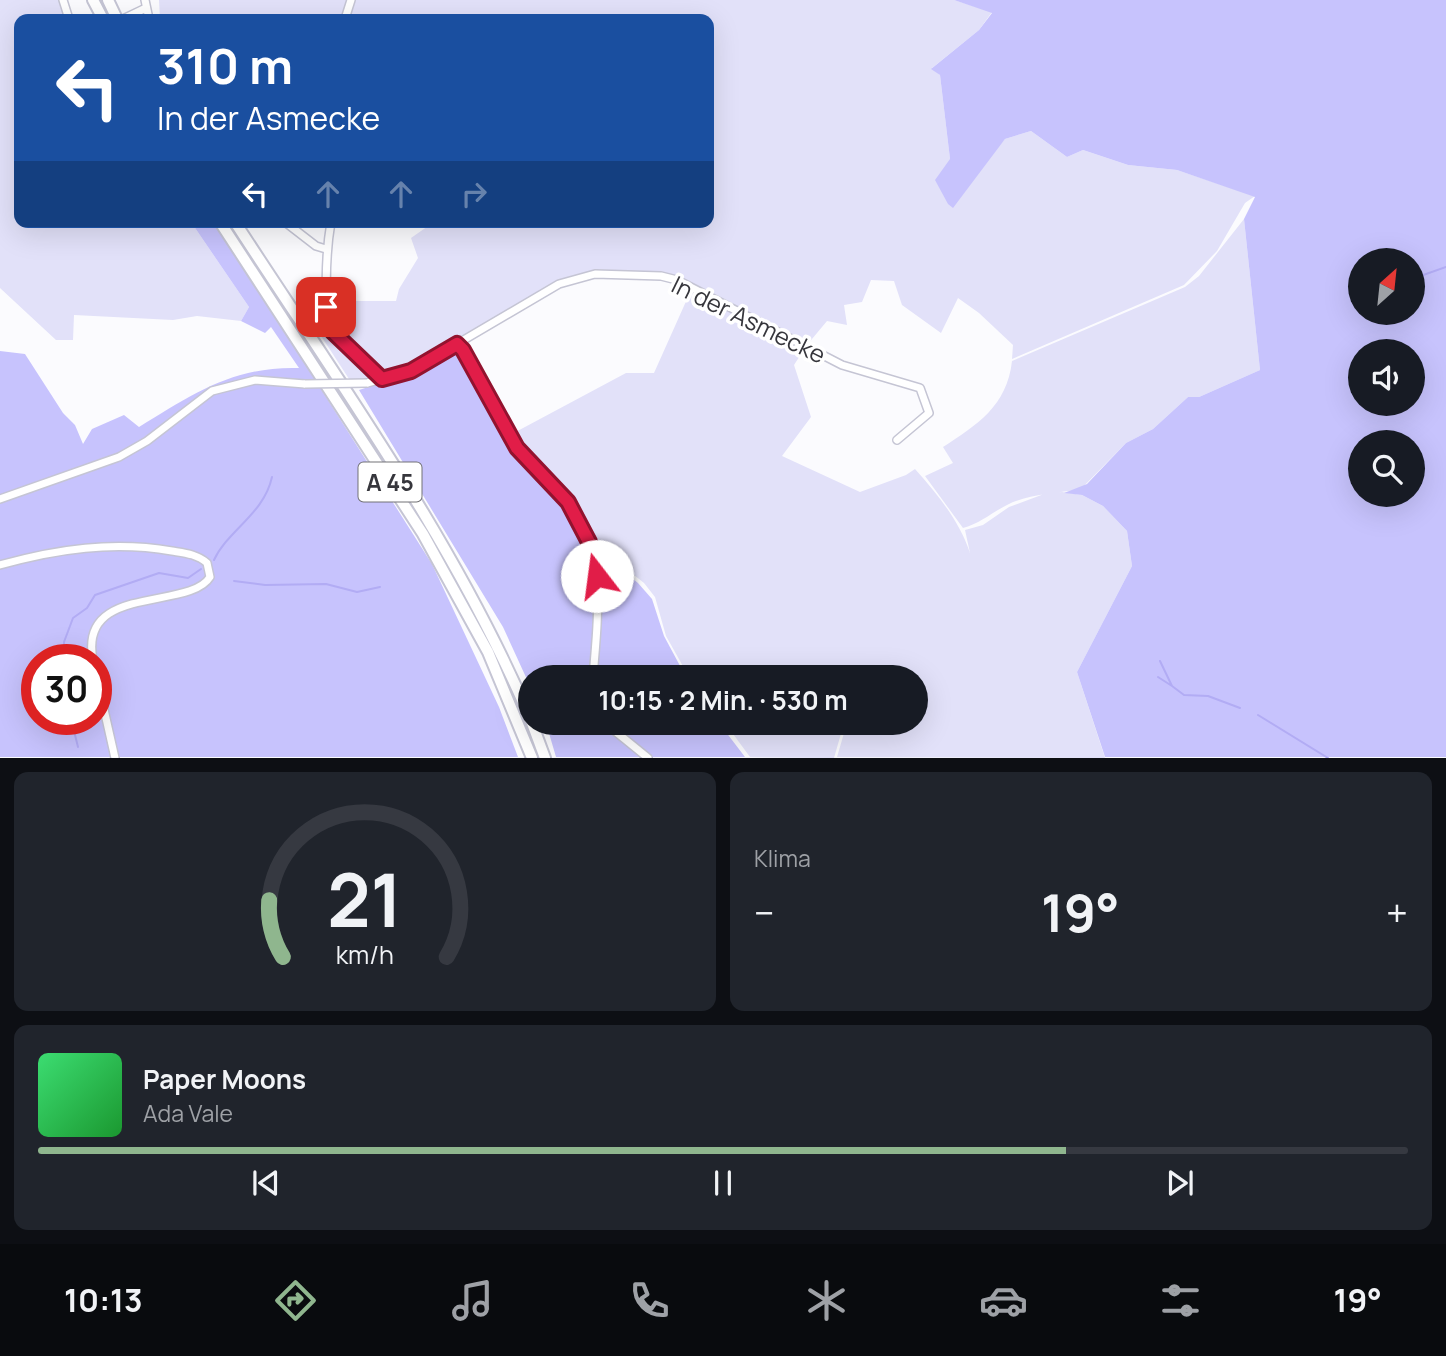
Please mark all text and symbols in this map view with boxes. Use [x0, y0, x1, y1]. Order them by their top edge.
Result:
text: 310 m [157, 32, 293, 99]
icon: left [42, 42, 133, 133]
text: In der Asmecke [157, 96, 380, 140]
icon: left [236, 175, 274, 213]
icon: ahead [309, 175, 347, 213]
icon: ahead [382, 175, 420, 213]
icon: right [455, 175, 493, 213]
north arrow [1348, 248, 1424, 326]
map controls [1348, 248, 1425, 507]
street label: In der Asmecke [667, 267, 831, 371]
pin [296, 277, 356, 337]
icon: arrive [307, 288, 345, 326]
button: sound [1348, 339, 1425, 416]
button: search [1348, 430, 1425, 507]
road number: A 45 [358, 462, 422, 502]
position arrow [560, 539, 634, 613]
speed limit sign: 30 [21, 644, 112, 735]
text: 10:15 · 2 Min. · 530 m [598, 682, 848, 718]
text: Klima [754, 842, 811, 874]
text: 21 [327, 850, 403, 950]
text: 19° [1041, 877, 1120, 948]
text: − [754, 886, 775, 938]
text: + [1386, 886, 1408, 938]
text: km/h [336, 937, 394, 972]
text: Paper Moons [143, 1061, 306, 1097]
text: Ada Vale [143, 1097, 233, 1129]
icon: previous [247, 1164, 285, 1202]
icon: pause [704, 1164, 742, 1202]
icon: next [1161, 1164, 1199, 1202]
icon: directions [271, 1276, 320, 1325]
icon: music [448, 1276, 497, 1325]
icon: phone [625, 1276, 674, 1325]
icon: climate [802, 1276, 851, 1325]
icon: car [979, 1276, 1028, 1325]
icon: filters [1156, 1276, 1205, 1325]
text: 10:13 [64, 1278, 143, 1322]
text: 19° [1334, 1278, 1382, 1322]

